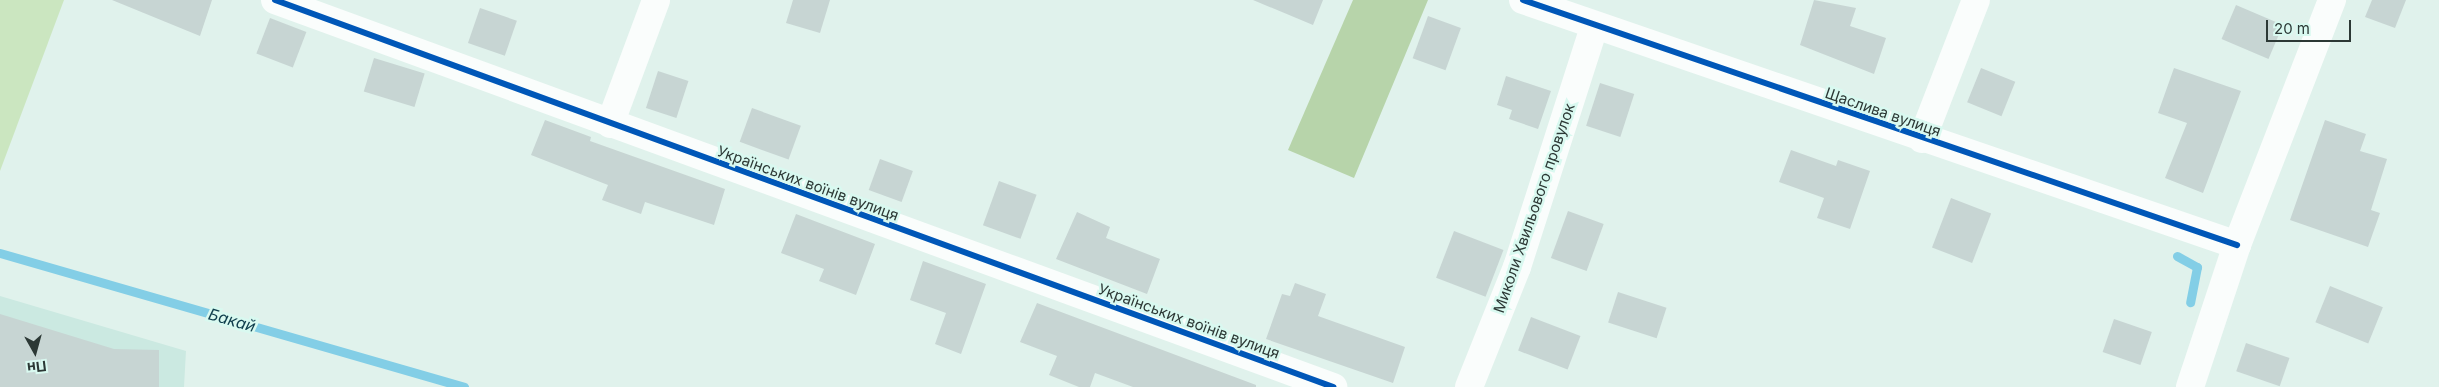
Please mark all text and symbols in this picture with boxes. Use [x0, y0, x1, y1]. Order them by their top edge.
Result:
scale bar [2269, 10, 2354, 42]
text: 20 m [2274, 19, 2310, 38]
street label: Щаслива вулиця [1823, 84, 1943, 140]
street label: Миколи Хвильового провулок [1490, 101, 1578, 315]
street label: Українських воїнів вулиця [715, 142, 901, 224]
street label: Українських воїнів вулиця [1096, 280, 1282, 362]
water label: Бакай [206, 304, 258, 336]
north arrow [10, 327, 60, 377]
text: Пн [26, 358, 47, 377]

